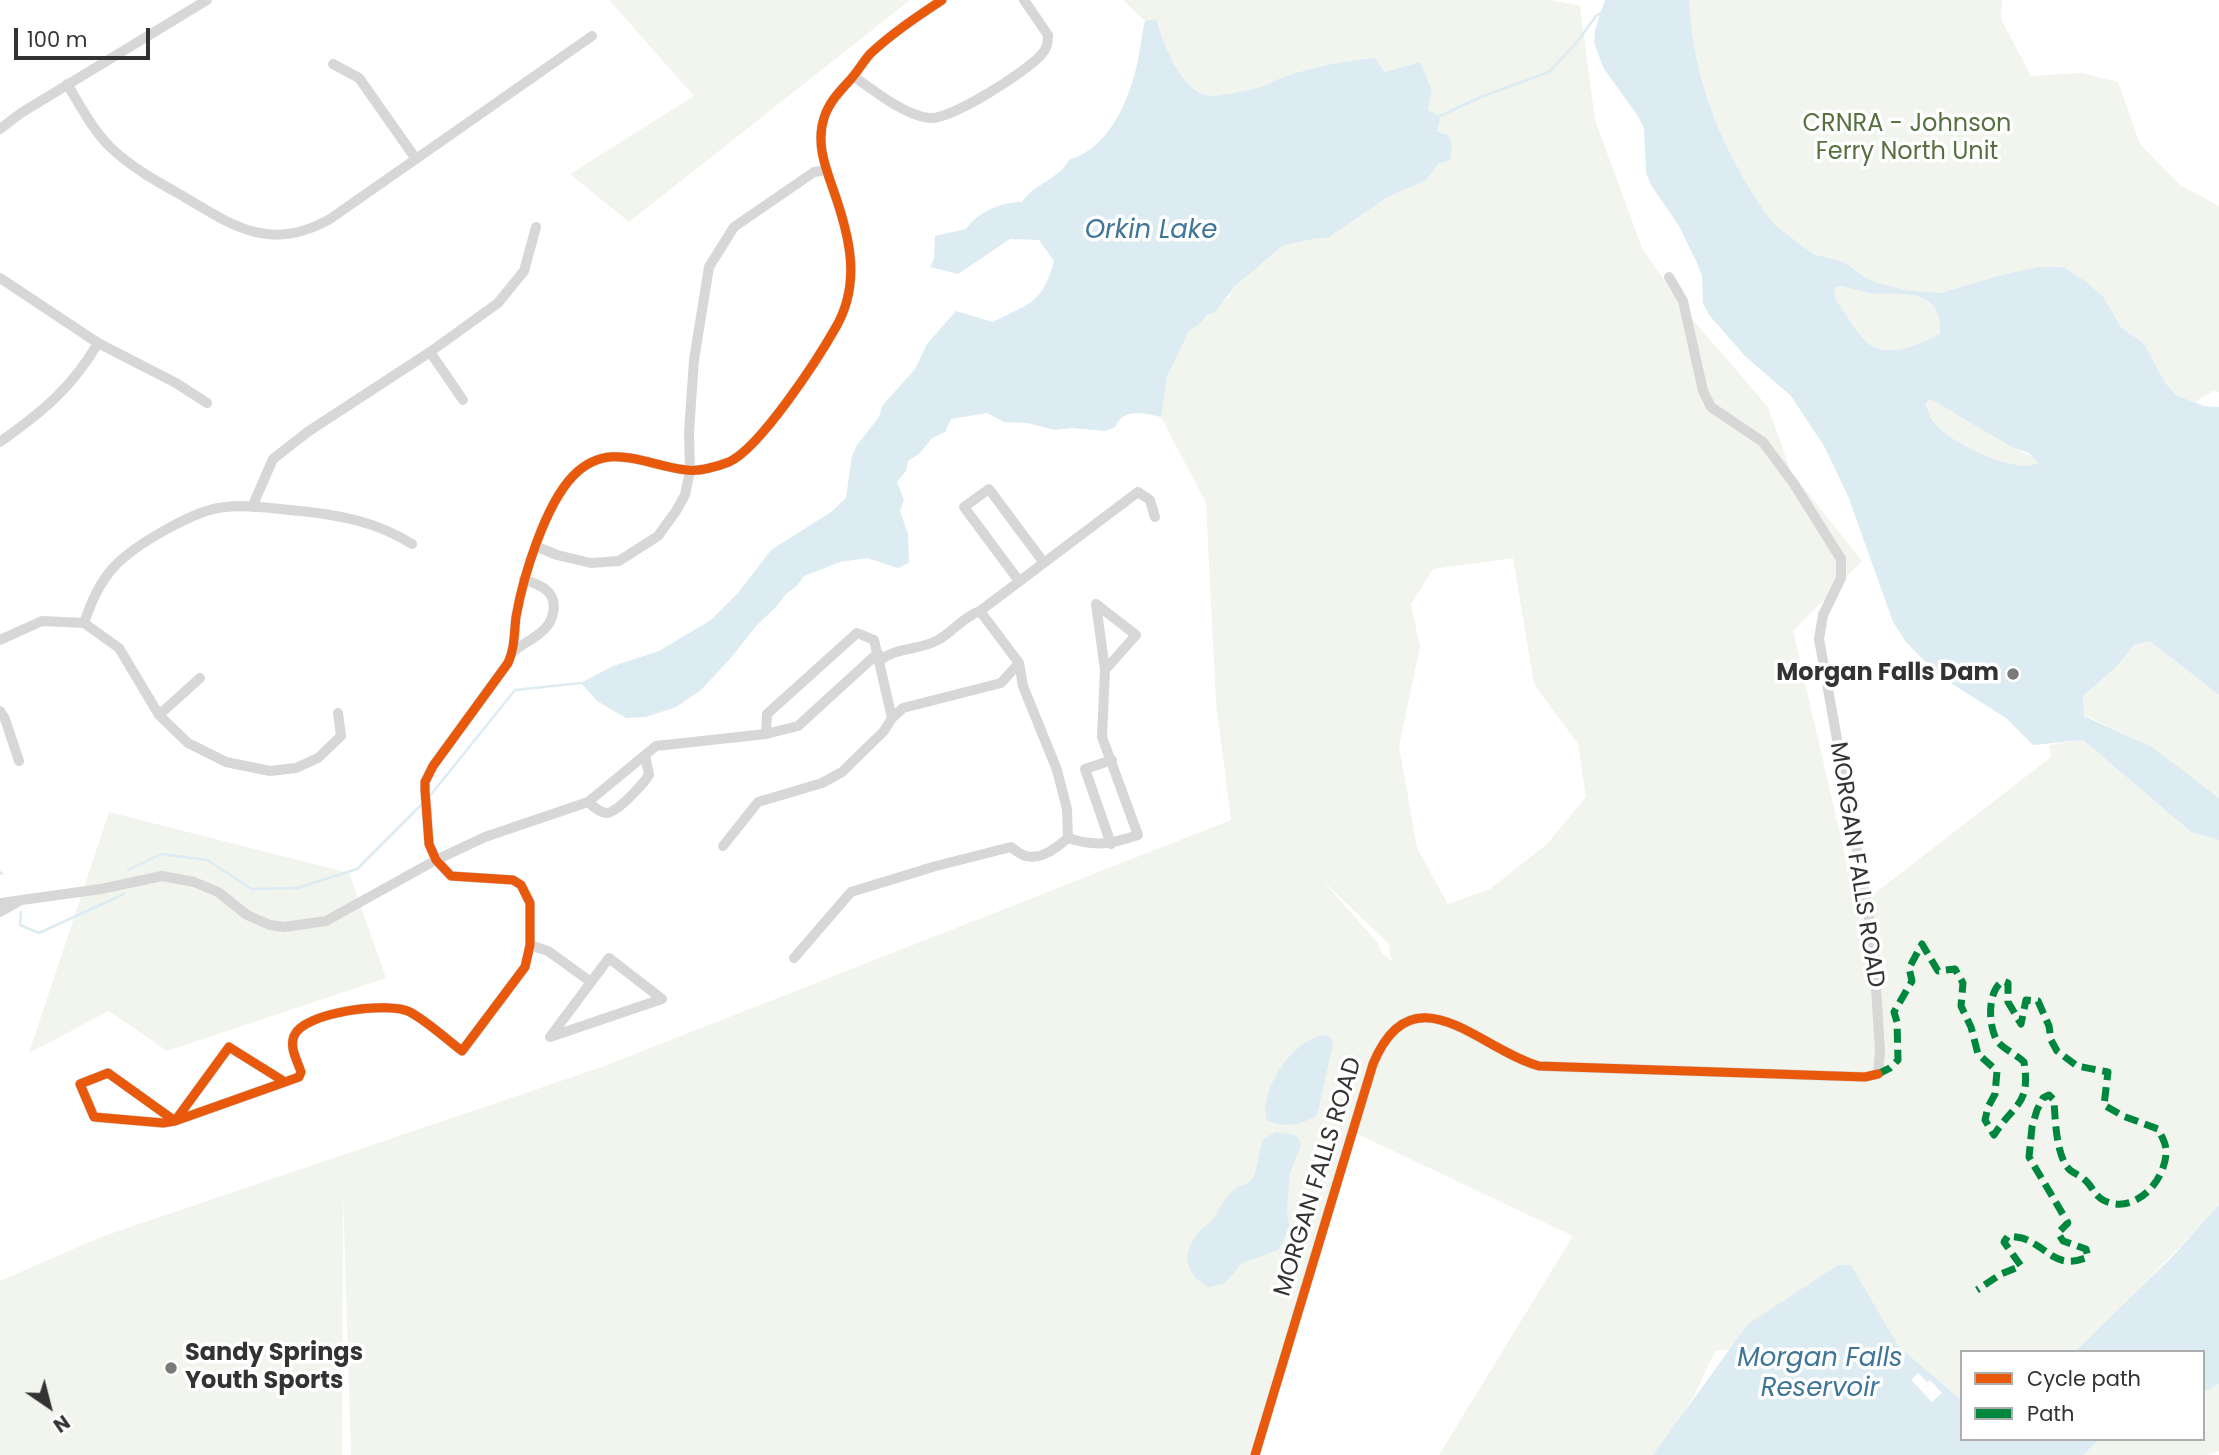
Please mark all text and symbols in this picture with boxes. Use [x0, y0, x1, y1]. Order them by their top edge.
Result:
scale bar [18, 14, 154, 58]
text: 100 m [27, 25, 87, 54]
park label: CRNRA - Johnson Ferry North Unit [1803, 111, 2011, 167]
water label: Orkin Lake [1085, 215, 1217, 247]
place label: Morgan Falls Dam [1776, 660, 1999, 688]
marker: Morgan Falls Dam [2005, 666, 2021, 682]
street label: MORGAN FALLS ROAD [1822, 740, 1890, 990]
street label: MORGAN FALLS ROAD [1269, 1054, 1369, 1300]
place label: Sandy Springs Youth Sports [185, 1340, 363, 1396]
water label: Morgan Falls Reservoir [1737, 1343, 1903, 1404]
legend [1960, 1350, 2205, 1441]
marker: Sandy Springs Youth Sports [163, 1360, 179, 1376]
text: Cycle path [2027, 1364, 2141, 1393]
north arrow [14, 1371, 84, 1441]
text: Path [2027, 1399, 2074, 1428]
text: N [48, 1408, 75, 1439]

